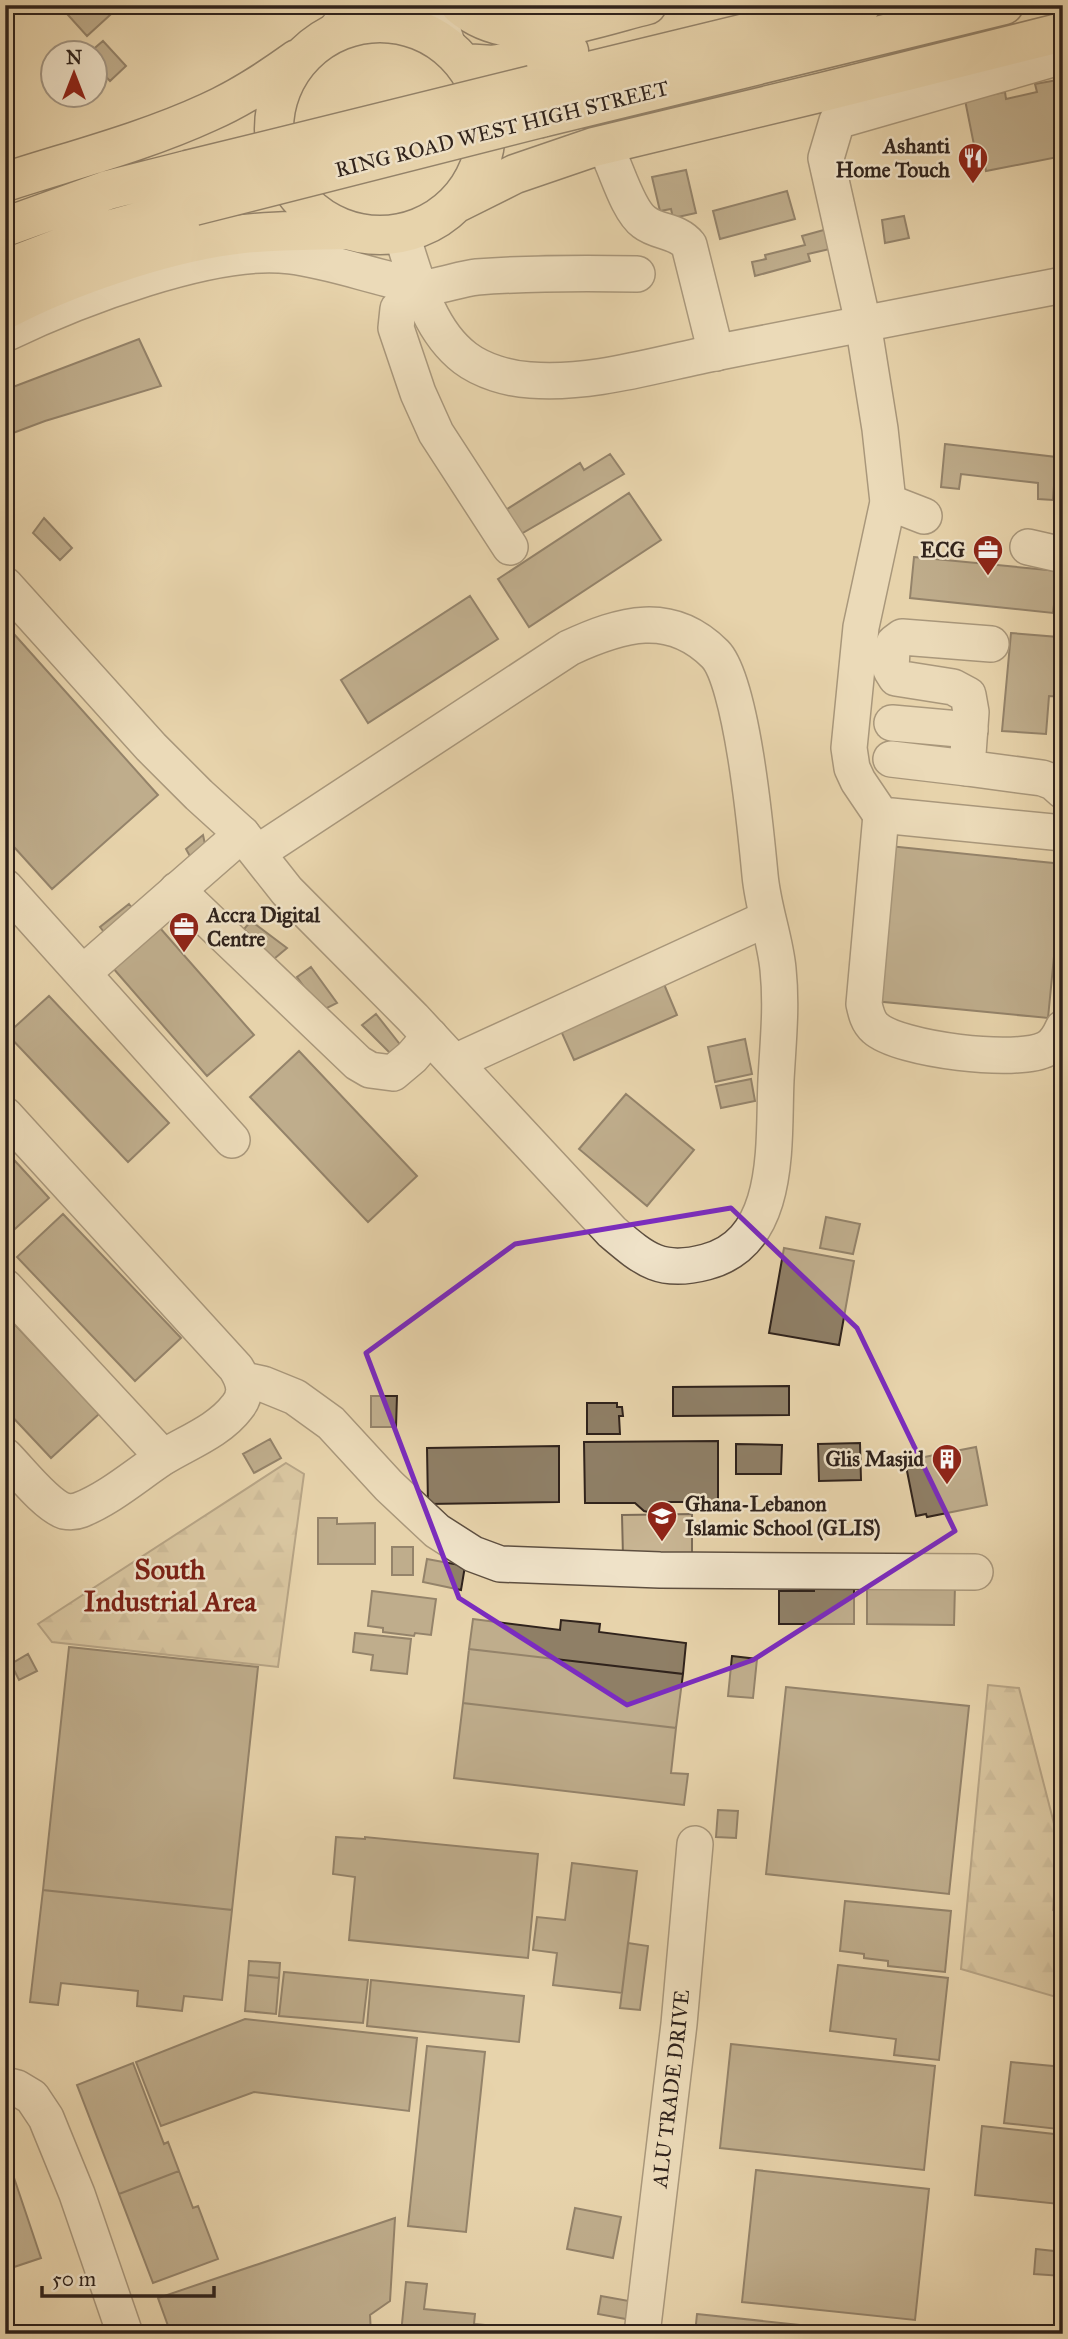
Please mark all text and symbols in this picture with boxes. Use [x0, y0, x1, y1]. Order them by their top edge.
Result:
north arrow [38, 38, 108, 108]
text: N [66, 46, 82, 69]
street label: RING ROAD WEST HIGH STREET [332, 75, 672, 183]
place label: Ashanti Home Touch [835, 133, 950, 183]
restaurant icon: Ashanti Home Touch [956, 141, 990, 185]
office icon: ECG [971, 533, 1005, 577]
place label: ECG [920, 537, 966, 563]
place label: Accra Digital Centre [205, 902, 321, 952]
office icon: Accra Digital Centre [167, 910, 201, 954]
building icon: Glis Masjid [930, 1442, 964, 1486]
place label: Glis Masjid [825, 1446, 924, 1472]
place label: Ghana-Lebanon Islamic School (GLIS) [685, 1491, 881, 1541]
school or university icon: Ghana-Lebanon Islamic School (GLIS) [645, 1499, 679, 1543]
district label: South Industrial Area [84, 1552, 257, 1619]
street label: ALU TRADE DRIVE [646, 1989, 695, 2190]
scale bar [42, 2255, 214, 2299]
text: 50 m [52, 2266, 97, 2292]

